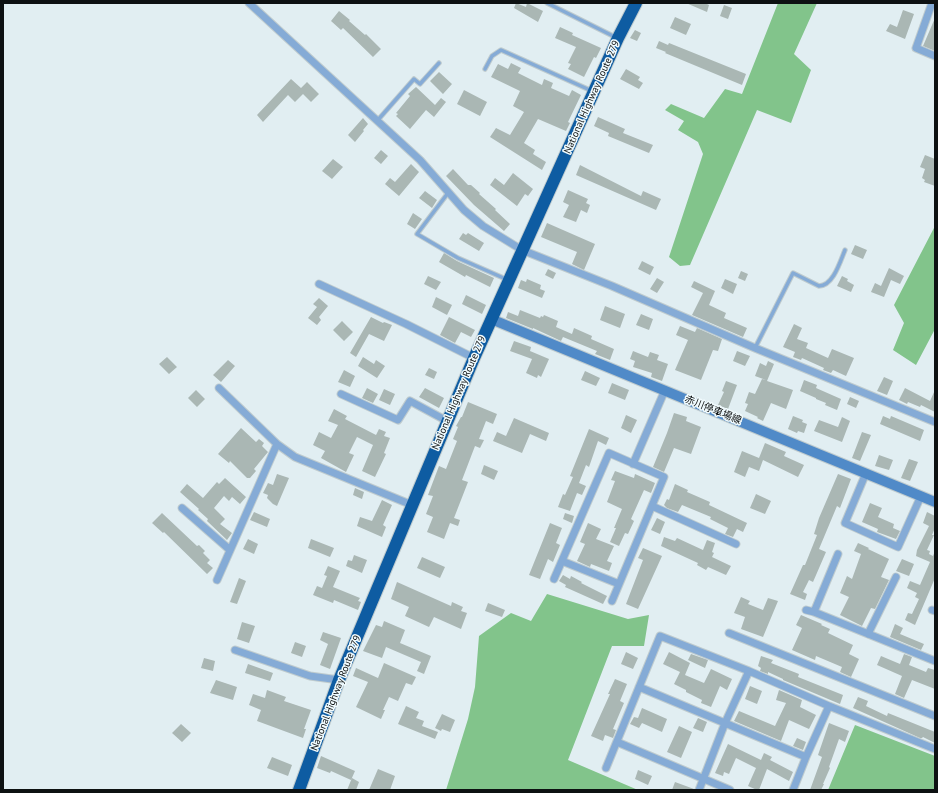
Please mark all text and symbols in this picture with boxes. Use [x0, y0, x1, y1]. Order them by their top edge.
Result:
street label: National Highway Route 279 [562, 39, 622, 155]
street label: National Highway Route 279 [430, 334, 488, 452]
street label: 赤川停車場線 [683, 393, 743, 427]
street label: National Highway Route 279 [308, 634, 364, 752]

